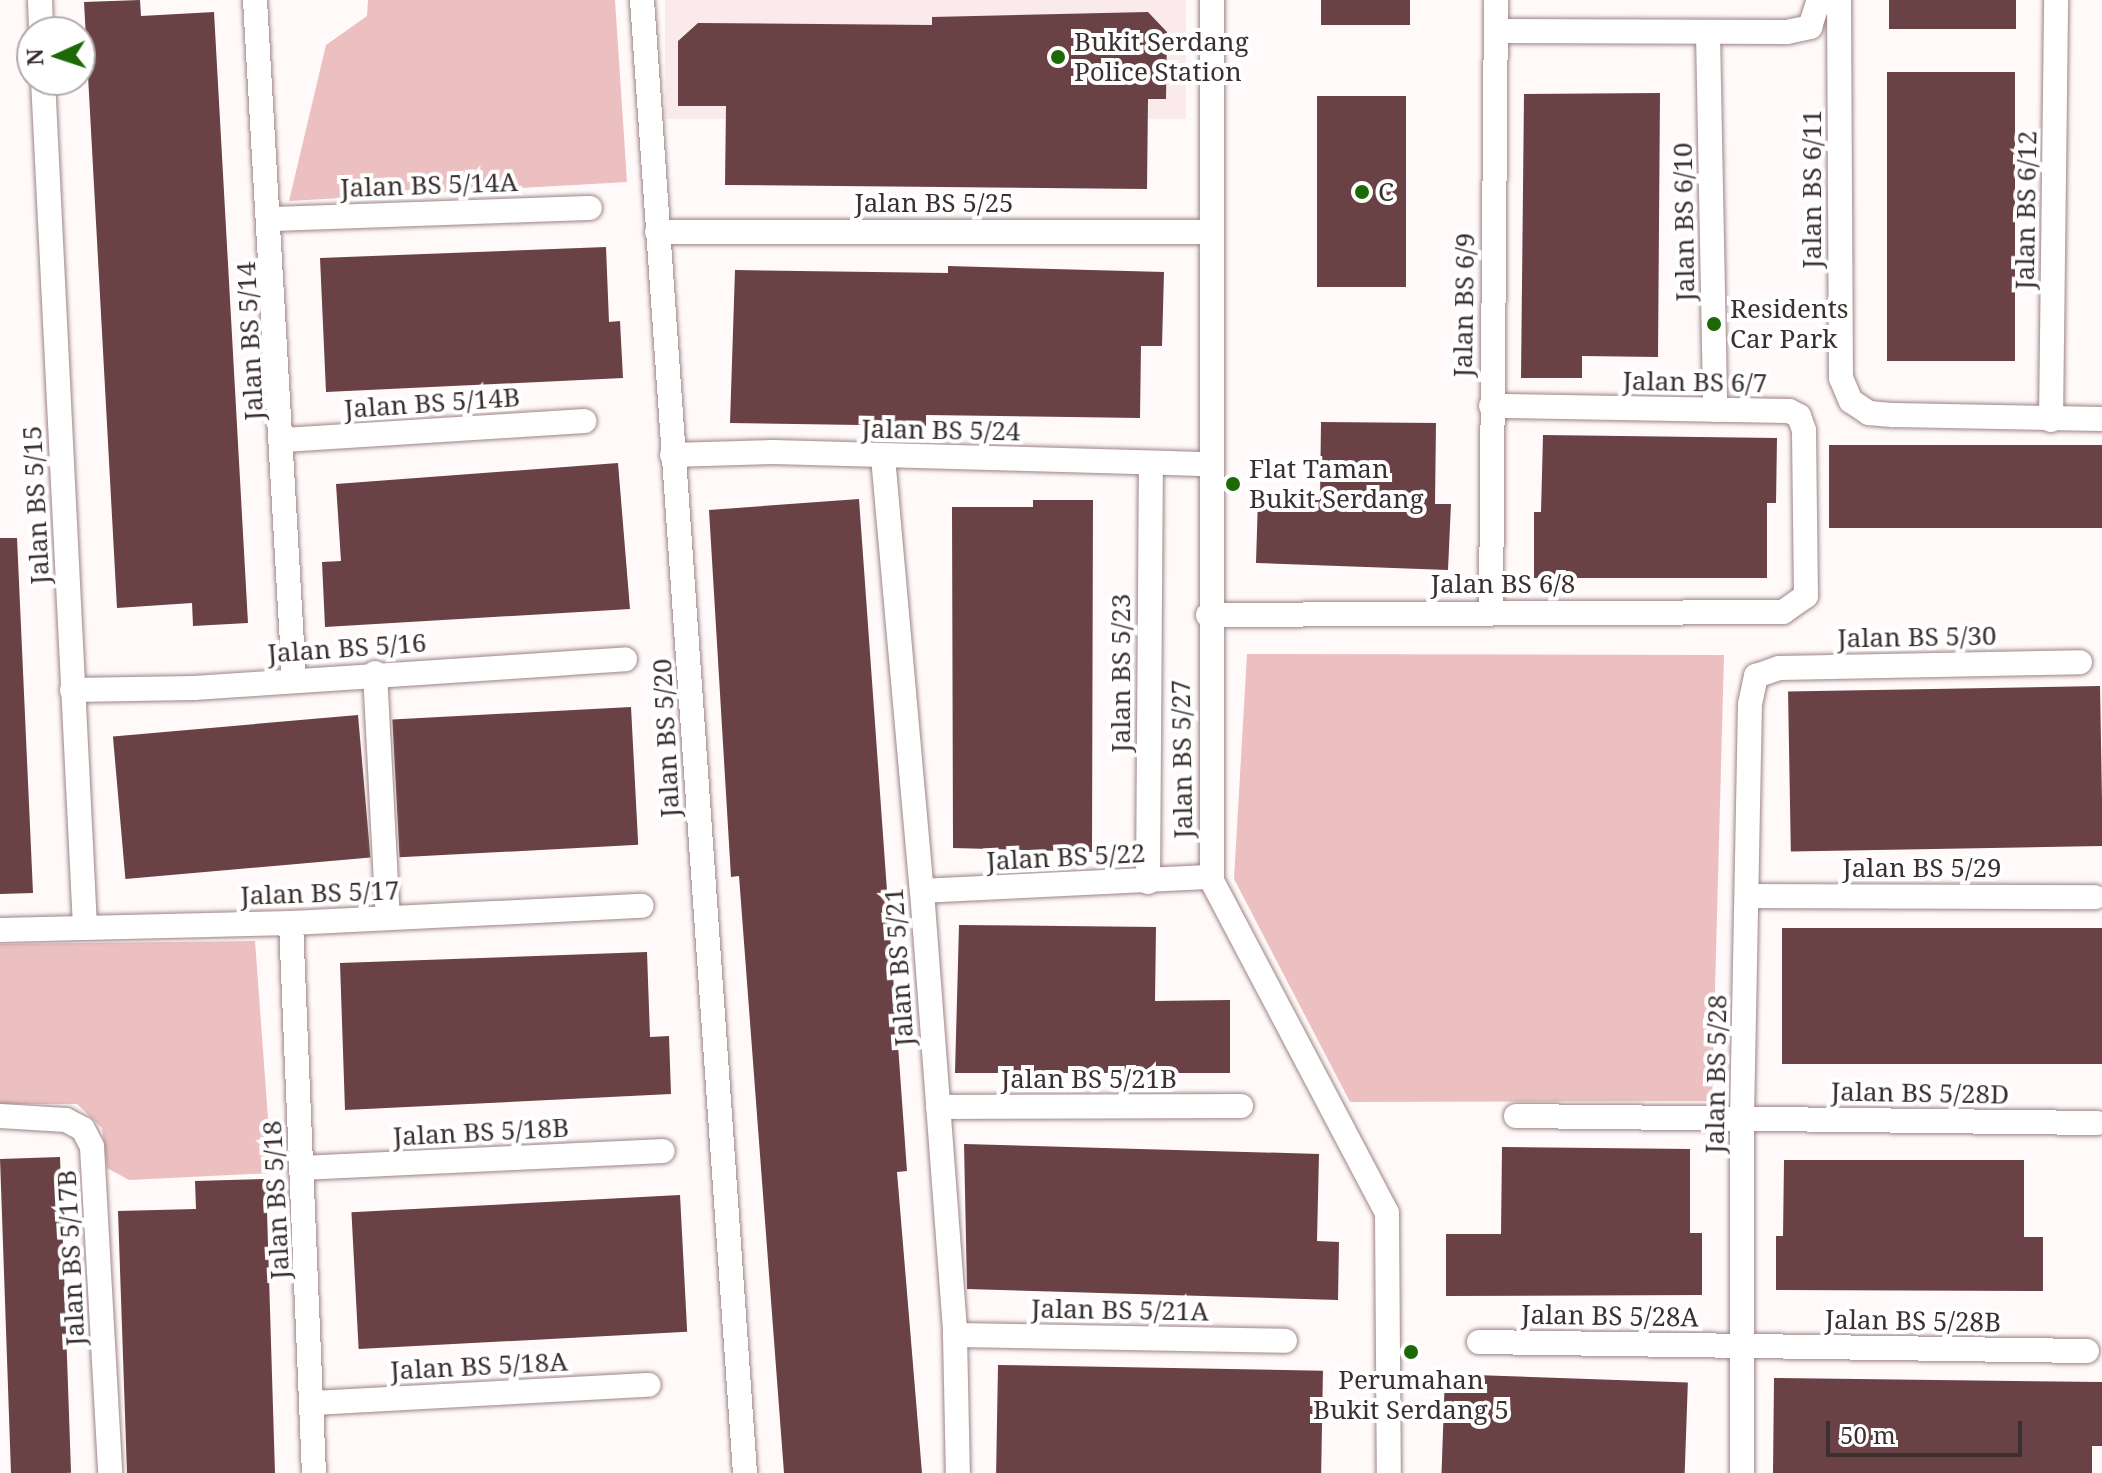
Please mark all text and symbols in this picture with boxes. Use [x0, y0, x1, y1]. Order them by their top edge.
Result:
north arrow [16, 16, 96, 96]
place label: Bukit Serdang Police Station [1074, 26, 1249, 88]
text: N [19, 48, 49, 67]
marker: Bukit Serdang Police Station [1049, 48, 1067, 66]
street label: Jalan BS 6/11 [1796, 109, 1828, 269]
street label: Jalan BS 6/12 [2009, 130, 2043, 290]
street label: Jalan BS 6/10 [1667, 142, 1701, 302]
street label: Jalan BS 5/14A [340, 166, 518, 204]
place label: C [1378, 176, 1394, 208]
marker: C [1353, 183, 1371, 201]
street label: Jalan BS 5/25 [854, 187, 1014, 219]
street label: Jalan BS 6/9 [1447, 232, 1481, 378]
street label: Jalan BS 5/14 [230, 261, 270, 421]
place label: Residents Car Park [1730, 293, 1849, 354]
marker: Residents Car Park [1705, 315, 1723, 333]
street label: Jalan BS 6/7 [1622, 365, 1768, 399]
street label: Jalan BS 5/14B [343, 381, 521, 425]
street label: Jalan BS 5/24 [861, 413, 1021, 447]
street label: Jalan BS 5/15 [16, 425, 56, 585]
place label: Flat Taman Bukit Serdang [1249, 453, 1424, 514]
marker: Flat Taman Bukit Serdang [1224, 475, 1242, 493]
street label: Jalan BS 6/8 [1431, 568, 1575, 600]
street label: Jalan BS 5/23 [1105, 593, 1137, 753]
street label: Jalan BS 5/30 [1837, 620, 1997, 654]
street label: Jalan BS 5/16 [267, 627, 427, 669]
street label: Jalan BS 5/20 [646, 658, 686, 818]
street label: Jalan BS 5/27 [1165, 679, 1199, 839]
street label: Jalan BS 5/22 [986, 837, 1146, 877]
street label: Jalan BS 5/29 [1842, 852, 2002, 884]
street label: Jalan BS 5/17 [240, 875, 400, 911]
street label: Jalan BS 5/21 [878, 887, 920, 1047]
street label: Jalan BS 5/28 [1699, 994, 1733, 1154]
street label: Jalan BS 5/21B [1001, 1063, 1177, 1095]
street label: Jalan BS 5/28D [1831, 1076, 2009, 1110]
street label: Jalan BS 5/18B [392, 1112, 570, 1152]
street label: Jalan BS 5/18 [256, 1120, 296, 1280]
street label: Jalan BS 5/17B [51, 1169, 91, 1347]
street label: Jalan BS 5/21A [1031, 1293, 1209, 1327]
street label: Jalan BS 5/28A [1521, 1299, 1699, 1333]
street label: Jalan BS 5/28B [1825, 1304, 2001, 1338]
marker: Perumahan Bukit Serdang 5 [1402, 1343, 1420, 1361]
street label: Jalan BS 5/18A [390, 1346, 568, 1386]
place label: Perumahan Bukit Serdang 5 [1313, 1364, 1509, 1426]
scale bar [1830, 1405, 2026, 1455]
text: 50 m [1840, 1418, 1896, 1451]

